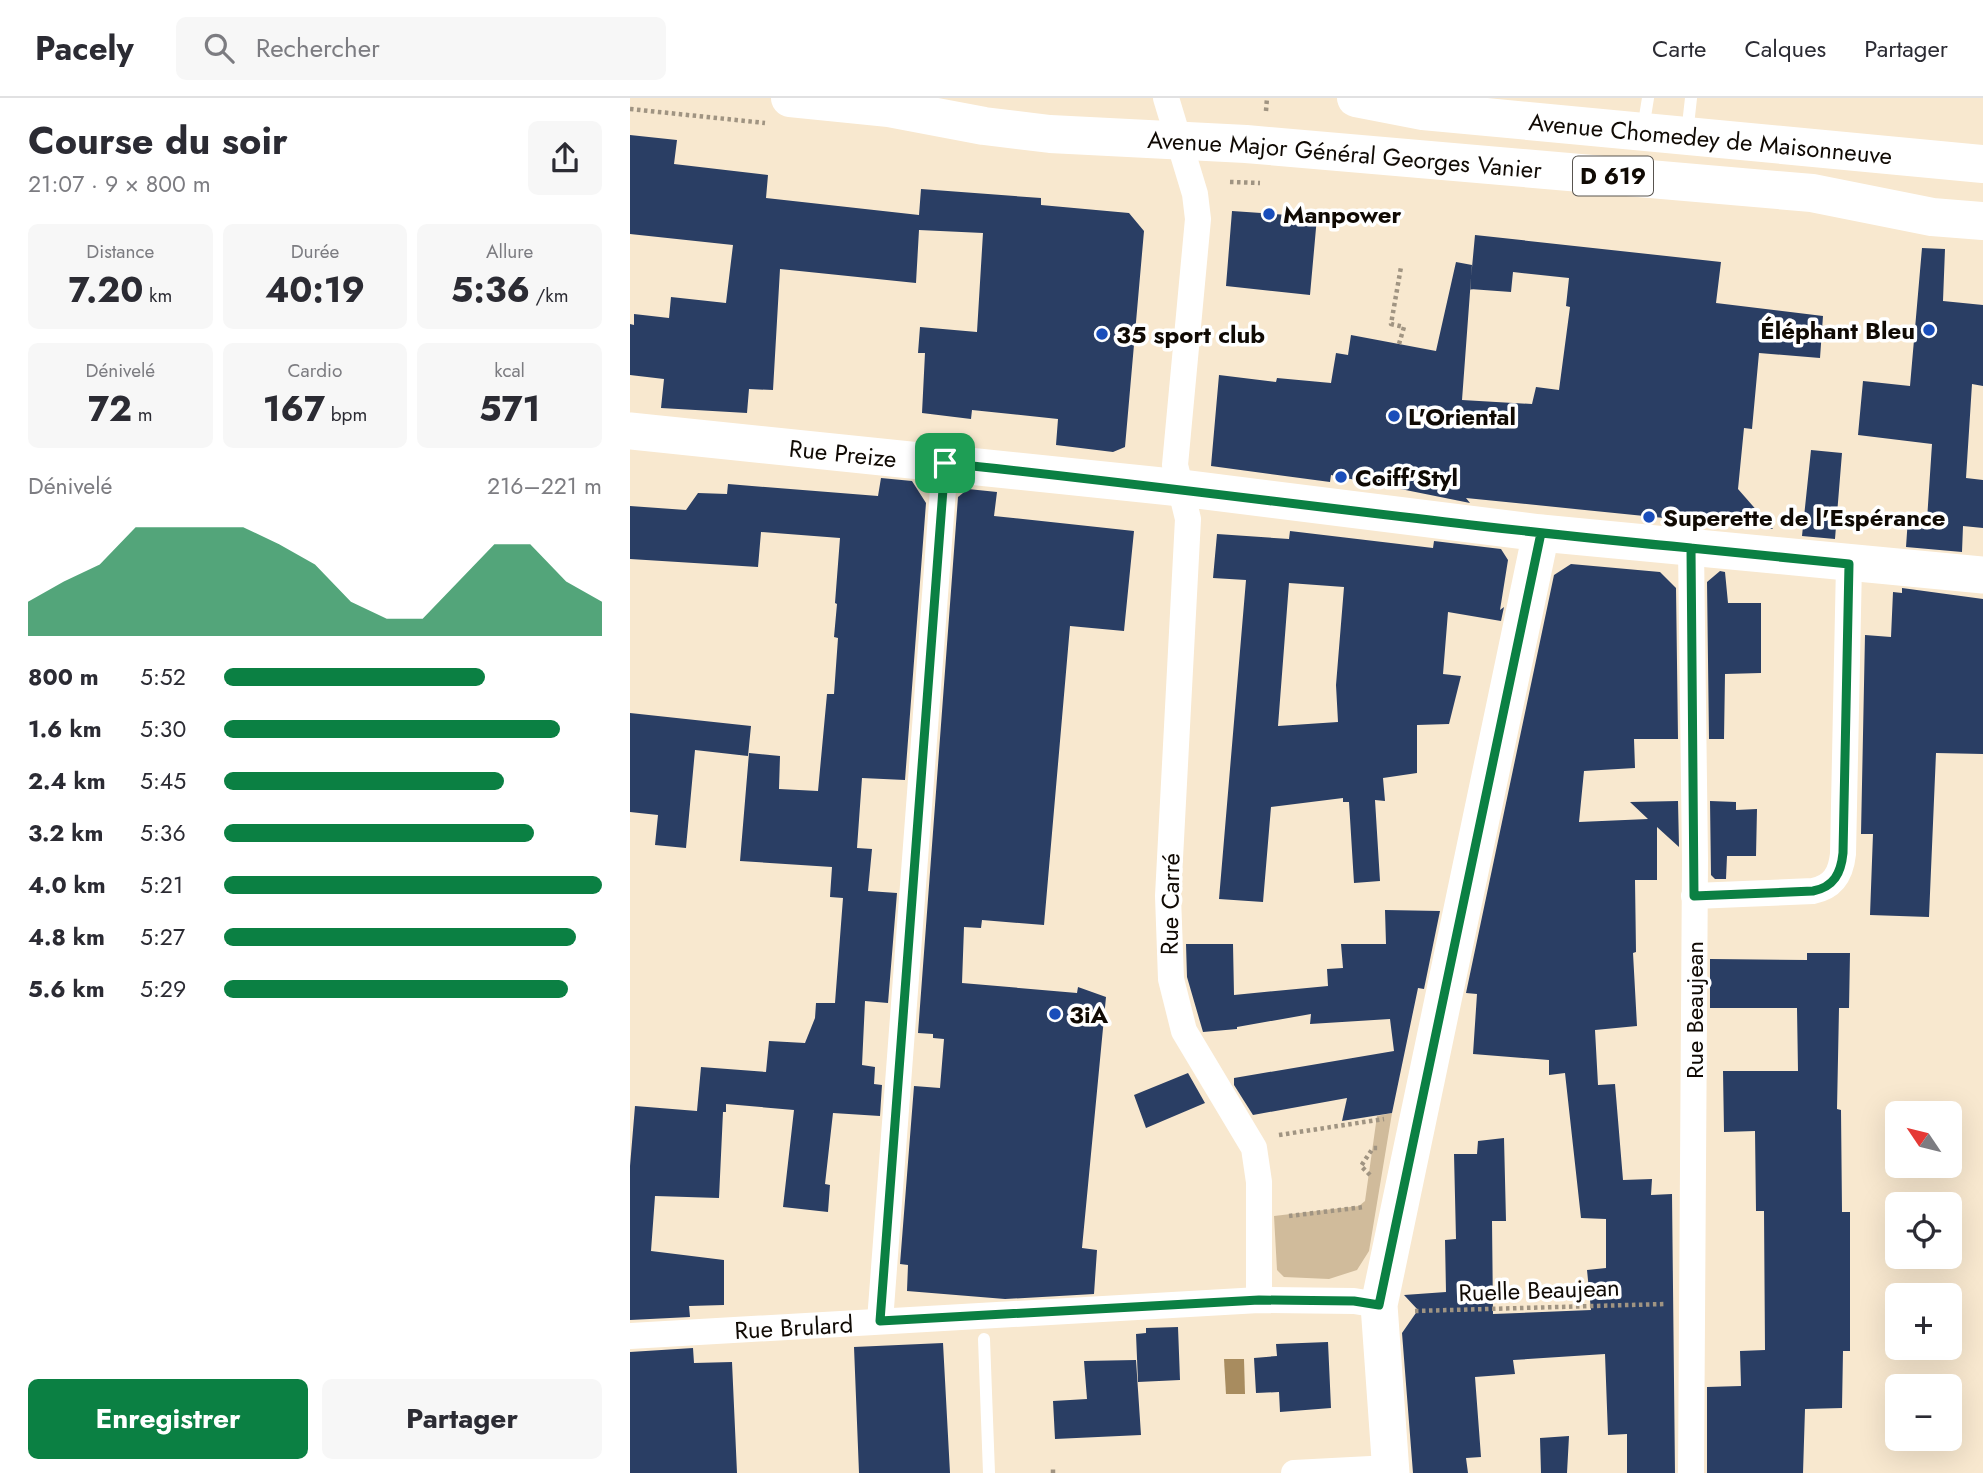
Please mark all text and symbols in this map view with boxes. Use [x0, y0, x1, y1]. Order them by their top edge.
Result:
search box [176, 17, 666, 80]
text: Pacely [35, 25, 134, 72]
icon: search [200, 29, 238, 67]
text: Rechercher [256, 29, 380, 67]
text: Carte [1652, 31, 1706, 66]
text: Calques [1744, 31, 1826, 66]
text: Partager [1864, 31, 1948, 66]
street label: Avenue Chomedey de Maisonneuve [1527, 104, 1894, 173]
text: Course du soir [28, 113, 288, 168]
button: share [528, 121, 602, 195]
street label: Avenue Major Général Georges Vanier [1147, 121, 1544, 187]
road number: D 619 [1573, 156, 1653, 195]
text: 21:07 · 9 × 800 m [28, 167, 211, 201]
place label: Manpower [1283, 197, 1401, 232]
marker: Manpower [1261, 206, 1277, 222]
text: Distance [86, 238, 154, 265]
text: Durée [291, 238, 339, 265]
text: Allure [486, 238, 533, 265]
text: 7.20 [68, 265, 143, 315]
text: 40:19 [265, 265, 365, 315]
text: 5:36 [451, 265, 530, 315]
text: km [143, 282, 172, 309]
text: /km [530, 282, 569, 309]
place label: Éléphant Bleu [1760, 313, 1915, 348]
place label: 35 sport club [1116, 317, 1265, 352]
marker: Éléphant Bleu [1921, 322, 1937, 338]
marker: 35 sport club [1094, 326, 1110, 342]
text: Dénivelé [86, 357, 155, 384]
text: Cardio [288, 357, 342, 384]
text: kcal [494, 357, 525, 384]
text: 72 [88, 384, 132, 434]
text: 167 [263, 384, 325, 434]
text: 571 [479, 384, 540, 434]
place label: L'Oriental [1408, 399, 1516, 434]
text: m [132, 401, 153, 428]
text: bpm [325, 401, 367, 428]
marker: L'Oriental [1386, 408, 1402, 424]
street label: Rue Preize [787, 430, 898, 476]
pin [915, 433, 975, 493]
icon: arrive [926, 444, 964, 482]
place label: Coiff'Styl [1355, 460, 1458, 495]
text: Dénivelé [28, 469, 112, 503]
text: 216–221 m [487, 469, 602, 503]
marker: Coiff'Styl [1333, 469, 1349, 485]
place label: Superette de l'Espérance [1663, 500, 1946, 535]
marker: Superette de l'Espérance [1641, 509, 1657, 525]
text: 800 m [28, 660, 99, 694]
text: 5:52 [140, 660, 186, 694]
text: 1.6 km [28, 712, 102, 746]
text: 5:30 [140, 712, 186, 746]
text: 2.4 km [28, 764, 106, 798]
text: 5:45 [140, 764, 186, 798]
text: 3.2 km [28, 816, 103, 850]
text: 5:36 [140, 816, 186, 850]
street label: Rue Carré [1152, 853, 1188, 955]
text: 4.0 km [28, 868, 106, 902]
text: 5:21 [140, 868, 183, 902]
text: 4.8 km [28, 920, 105, 954]
text: 5:27 [140, 920, 185, 954]
street label: Rue Beaujean [1677, 941, 1712, 1079]
text: 5.6 km [28, 972, 105, 1006]
text: 5:29 [140, 972, 186, 1006]
place label: 3iA [1069, 997, 1109, 1032]
marker: 3iA [1047, 1006, 1063, 1022]
north arrow [1885, 1101, 1962, 1178]
map controls [1885, 1101, 1962, 1451]
button: locate [1885, 1192, 1962, 1269]
street label: Ruelle Beaujean [1458, 1270, 1620, 1310]
button: + [1885, 1283, 1962, 1360]
street label: Rue Brulard [733, 1306, 854, 1347]
button: − [1885, 1374, 1962, 1451]
button: Enregistrer [28, 1379, 308, 1459]
button: Partager [322, 1379, 602, 1459]

